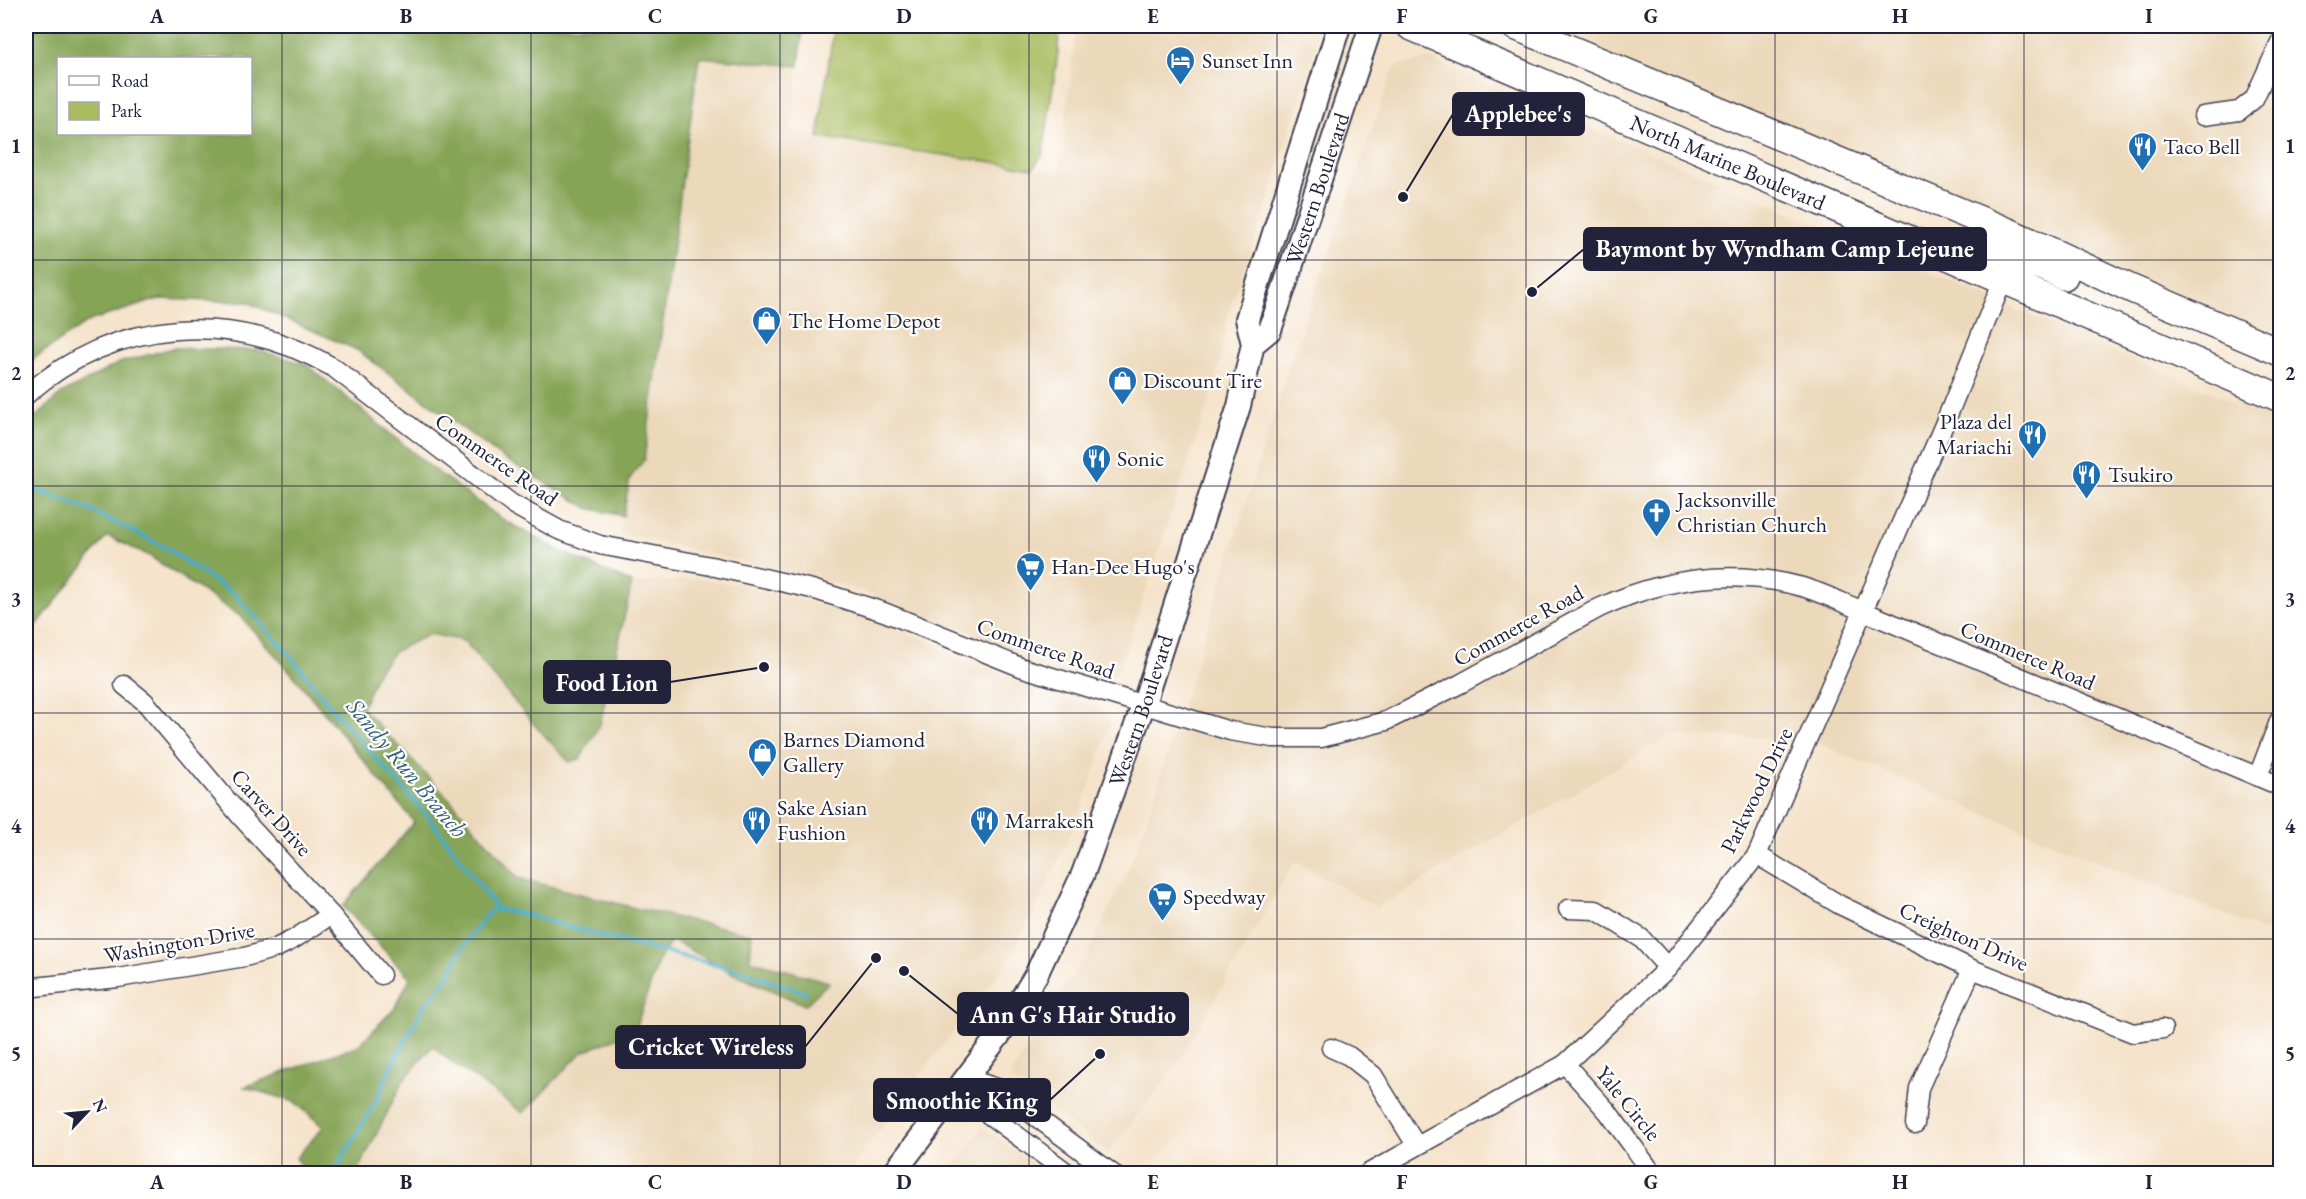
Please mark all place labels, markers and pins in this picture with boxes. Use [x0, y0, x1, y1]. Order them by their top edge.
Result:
hotel icon: Sunset Inn [1165, 44, 1197, 86]
place label: Sunset Inn [1202, 46, 1294, 75]
callout: Applebee's [1453, 93, 1584, 135]
restaurant icon: Taco Bell [2126, 130, 2158, 172]
place label: Taco Bell [2163, 132, 2240, 161]
callout: Baymont by Wyndham Camp Lejeune [1584, 228, 1986, 270]
shop icon: The Home Depot [751, 304, 783, 346]
place label: The Home Depot [788, 306, 940, 335]
shop icon: Discount Tire [1106, 364, 1138, 406]
place label: Discount Tire [1143, 366, 1262, 395]
place label: Plaza del Mariachi [1937, 407, 2012, 461]
restaurant icon: Plaza del Mariachi [2017, 418, 2049, 460]
restaurant icon: Sonic [1080, 442, 1112, 484]
place label: Sonic [1117, 444, 1164, 473]
restaurant icon: Tsukiro [2071, 458, 2103, 500]
place label: Tsukiro [2108, 460, 2173, 489]
place label: Jacksonville Christian Church [1675, 485, 1827, 539]
church icon: Jacksonville Christian Church [1640, 496, 1672, 538]
supermarket icon: Han-Dee Hugo's [1014, 550, 1046, 592]
place label: Han-Dee Hugo's [1051, 552, 1195, 581]
callout: Food Lion [544, 661, 670, 703]
place label: Barnes Diamond Gallery [783, 725, 926, 779]
shop icon: Barnes Diamond Gallery [746, 736, 778, 778]
place label: Sake Asian Fushion [777, 793, 868, 847]
restaurant icon: Sake Asian Fushion [740, 804, 772, 846]
restaurant icon: Marrakesh [968, 804, 1000, 846]
place label: Marrakesh [1005, 806, 1094, 835]
supermarket icon: Speedway [1146, 880, 1178, 922]
place label: Speedway [1183, 882, 1266, 911]
callout: Ann G's Hair Studio [958, 993, 1188, 1035]
callout: Cricket Wireless [616, 1026, 805, 1068]
callout: Smoothie King [874, 1079, 1050, 1121]

